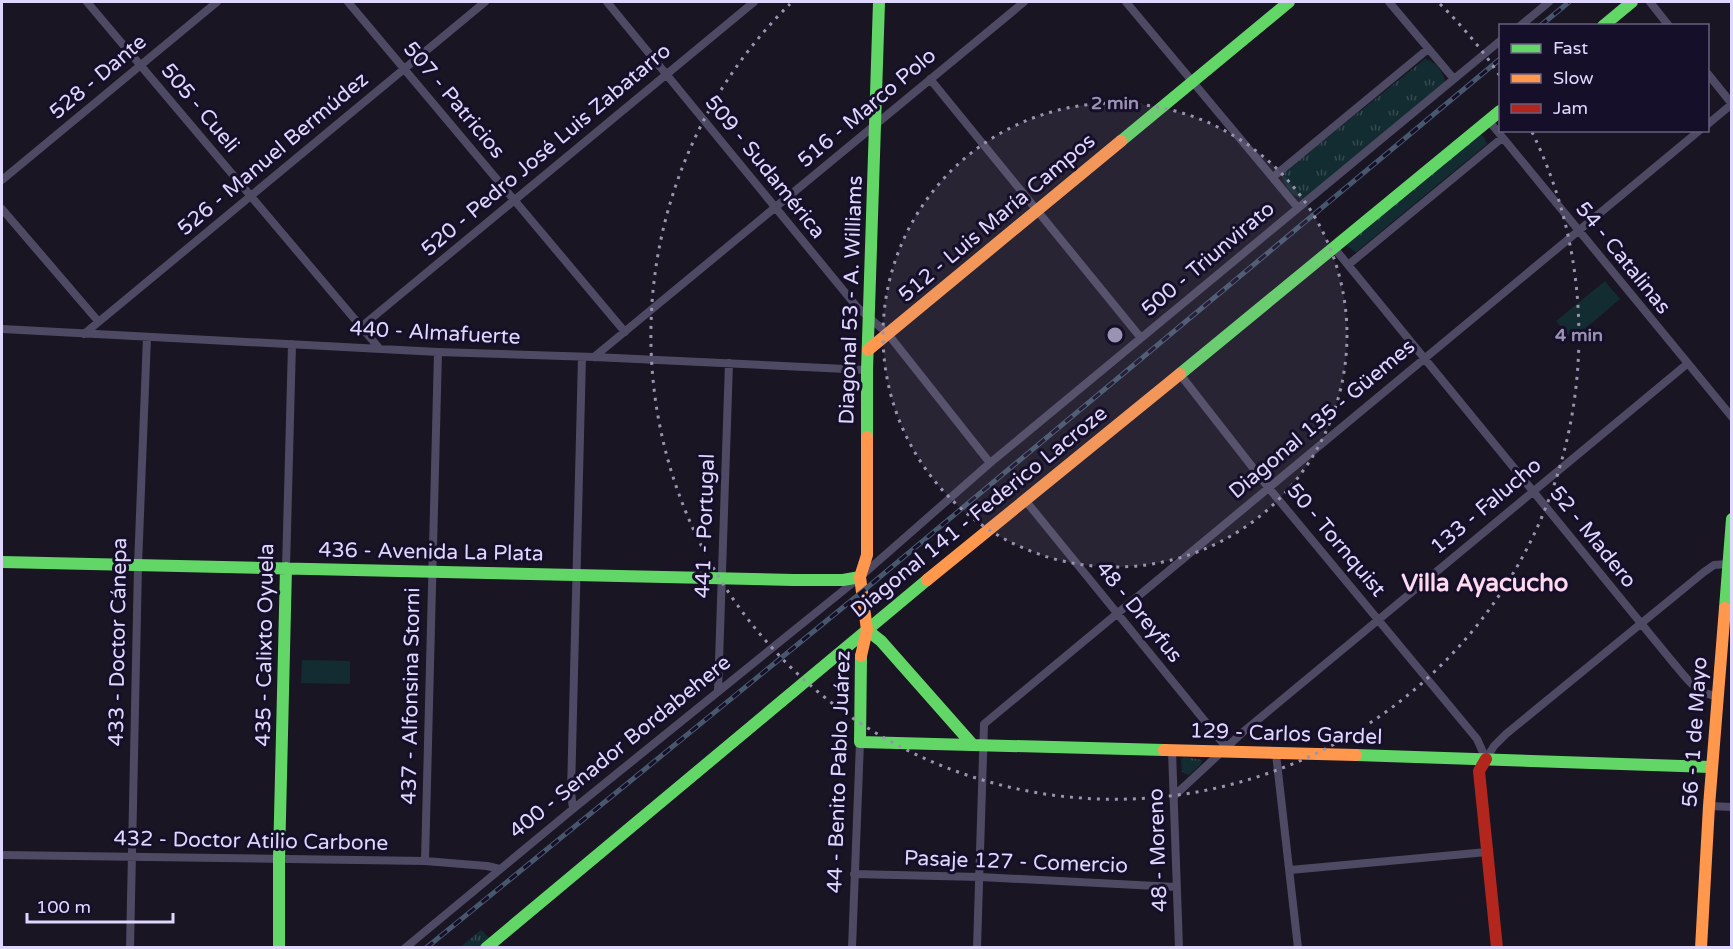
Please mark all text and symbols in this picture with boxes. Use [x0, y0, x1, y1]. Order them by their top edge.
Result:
legend [1499, 24, 1709, 132]
street label: 528 - Dante [44, 29, 152, 125]
street label: 507 - Patricios [398, 37, 510, 163]
text: Fast [1553, 37, 1588, 59]
street label: 520 - Pedro José Luis Zabatarro [416, 38, 676, 262]
street label: 516 - Marco Polo [793, 43, 941, 173]
street label: 505 - Cueli [156, 58, 244, 158]
street label: 526 - Manuel Bermúdez [173, 67, 373, 241]
text: Slow [1553, 67, 1594, 89]
street label: 509 - Sudamérica [700, 90, 830, 244]
text: 2 min [1091, 92, 1139, 114]
text: Jam [1553, 97, 1588, 119]
street label: 512 - Luis María Campos [894, 128, 1100, 308]
street label: Diagonal 53 - A. Williams [834, 175, 868, 425]
street label: 500 - Triunvirato [1136, 196, 1280, 322]
street label: 54 - Catalinas [1570, 197, 1676, 319]
street label: 440 - Almafuerte [349, 316, 521, 350]
text: 4 min [1555, 324, 1603, 346]
centre of rings [1105, 325, 1125, 345]
street label: Diagonal 135 - Güemes [1224, 334, 1420, 504]
street label: Diagonal 141 - Federico Lacroze [846, 401, 1112, 623]
street label: 133 - Falucho [1426, 452, 1546, 560]
street label: 441 - Portugal [690, 453, 720, 599]
street label: 50 - Tornquist [1281, 478, 1391, 602]
street label: 52 - Madero [1544, 481, 1642, 593]
street label: 433 - Doctor Cánepa [104, 537, 132, 747]
street label: 436 - Avenida La Plata [318, 538, 544, 566]
street label: 435 - Calixto Oyuela [251, 543, 279, 747]
street label: 48 - Dreyfus [1091, 556, 1187, 668]
district label: Villa Ayacucho [1402, 569, 1568, 598]
street label: 437 - Alfonsina Storni [397, 587, 425, 805]
street label: 400 - Senador Bordabehere [504, 650, 736, 844]
street label: 44 - Benito Pablo Juárez [822, 650, 856, 894]
street label: 56 - 1 de Mayo [1677, 656, 1713, 808]
street label: 129 - Carlos Gardel [1189, 718, 1383, 750]
street label: 48 - Moreno [1143, 788, 1173, 912]
street label: 432 - Doctor Atilio Carbone [113, 826, 389, 856]
street label: Pasaje 127 - Comercio [904, 846, 1128, 878]
scale bar [27, 886, 172, 924]
text: 100 m [36, 896, 91, 918]

